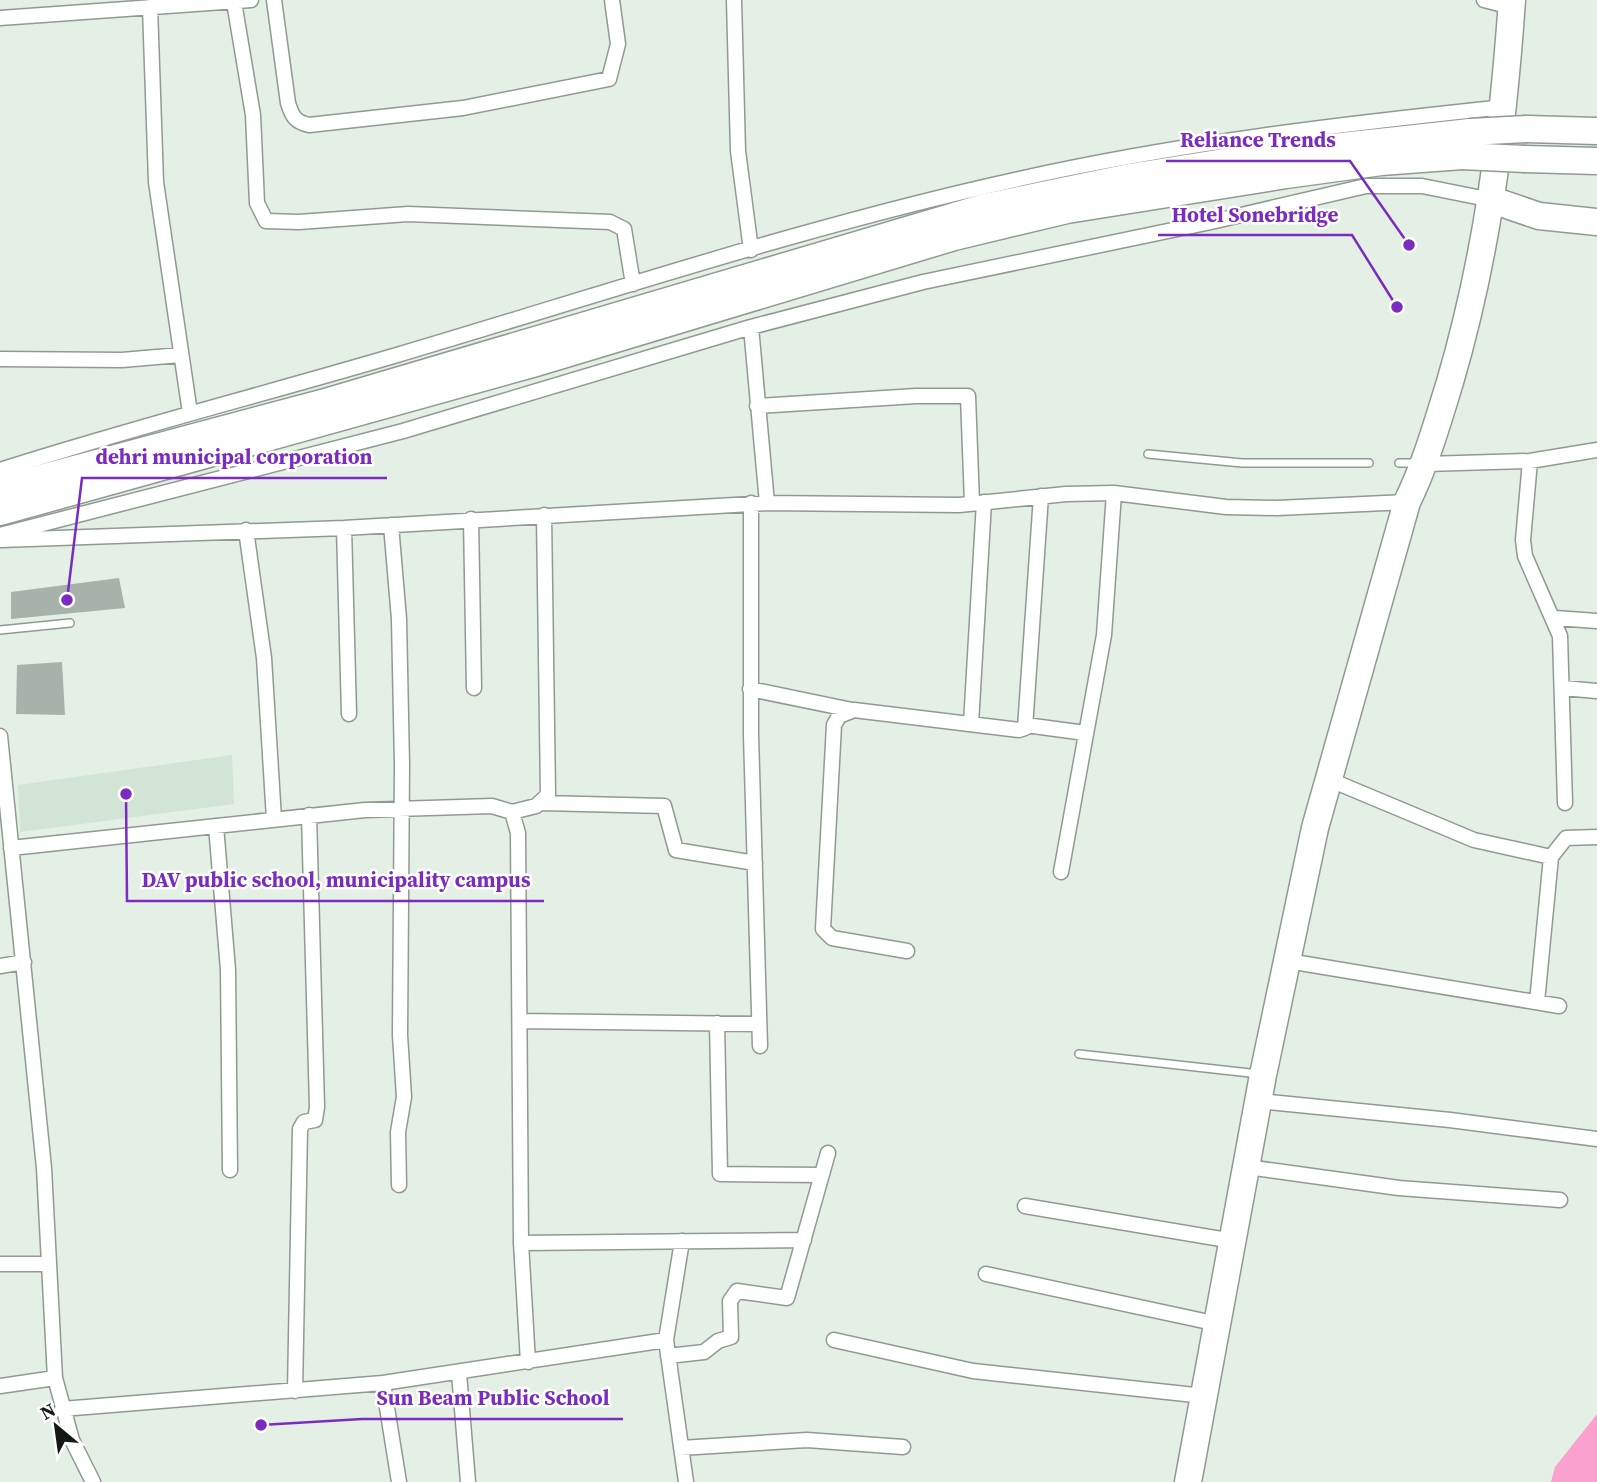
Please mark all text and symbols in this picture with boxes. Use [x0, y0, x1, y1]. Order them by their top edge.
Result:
callout: Reliance Trends [1166, 119, 1350, 161]
text: Reliance Trends [1180, 125, 1336, 154]
callout: Hotel Sonebridge [1158, 193, 1352, 235]
text: Hotel Sonebridge [1172, 200, 1338, 229]
callout: dehri municipal corporation [82, 436, 387, 478]
text: dehri municipal corporation [95, 442, 373, 471]
callout: DAV public school, municipality campus [127, 859, 544, 901]
text: DAV public school, municipality campus [142, 865, 531, 894]
callout: Sun Beam Public School [362, 1377, 623, 1419]
text: Sun Beam Public School [377, 1383, 610, 1412]
north arrow [21, 1391, 91, 1461]
text: N [35, 1396, 60, 1426]

